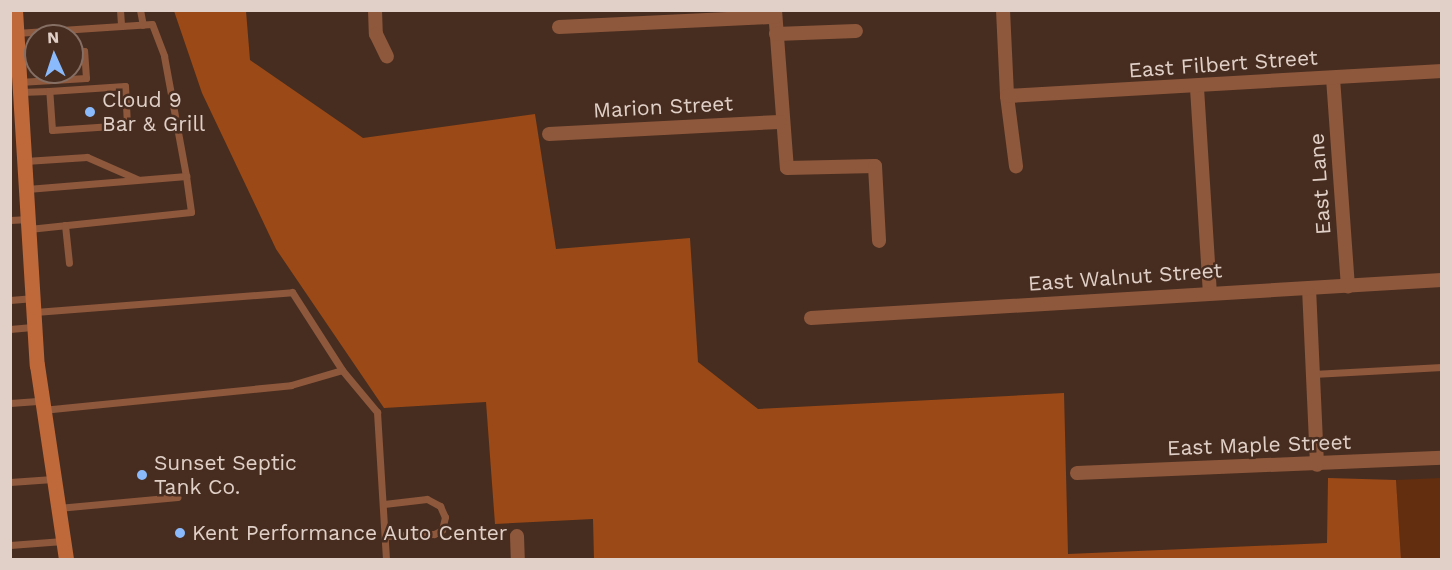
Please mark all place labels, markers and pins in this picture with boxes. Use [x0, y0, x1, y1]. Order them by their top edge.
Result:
place label: Cloud 9 Bar & Grill [102, 87, 206, 137]
marker: Cloud 9 Bar & Grill [83, 105, 97, 119]
place label: Sunset Septic Tank Co. [154, 450, 297, 500]
marker: Sunset Septic Tank Co. [135, 468, 149, 482]
place label: Kent Performance Auto Center [192, 520, 508, 546]
marker: Kent Performance Auto Center [173, 526, 187, 540]

